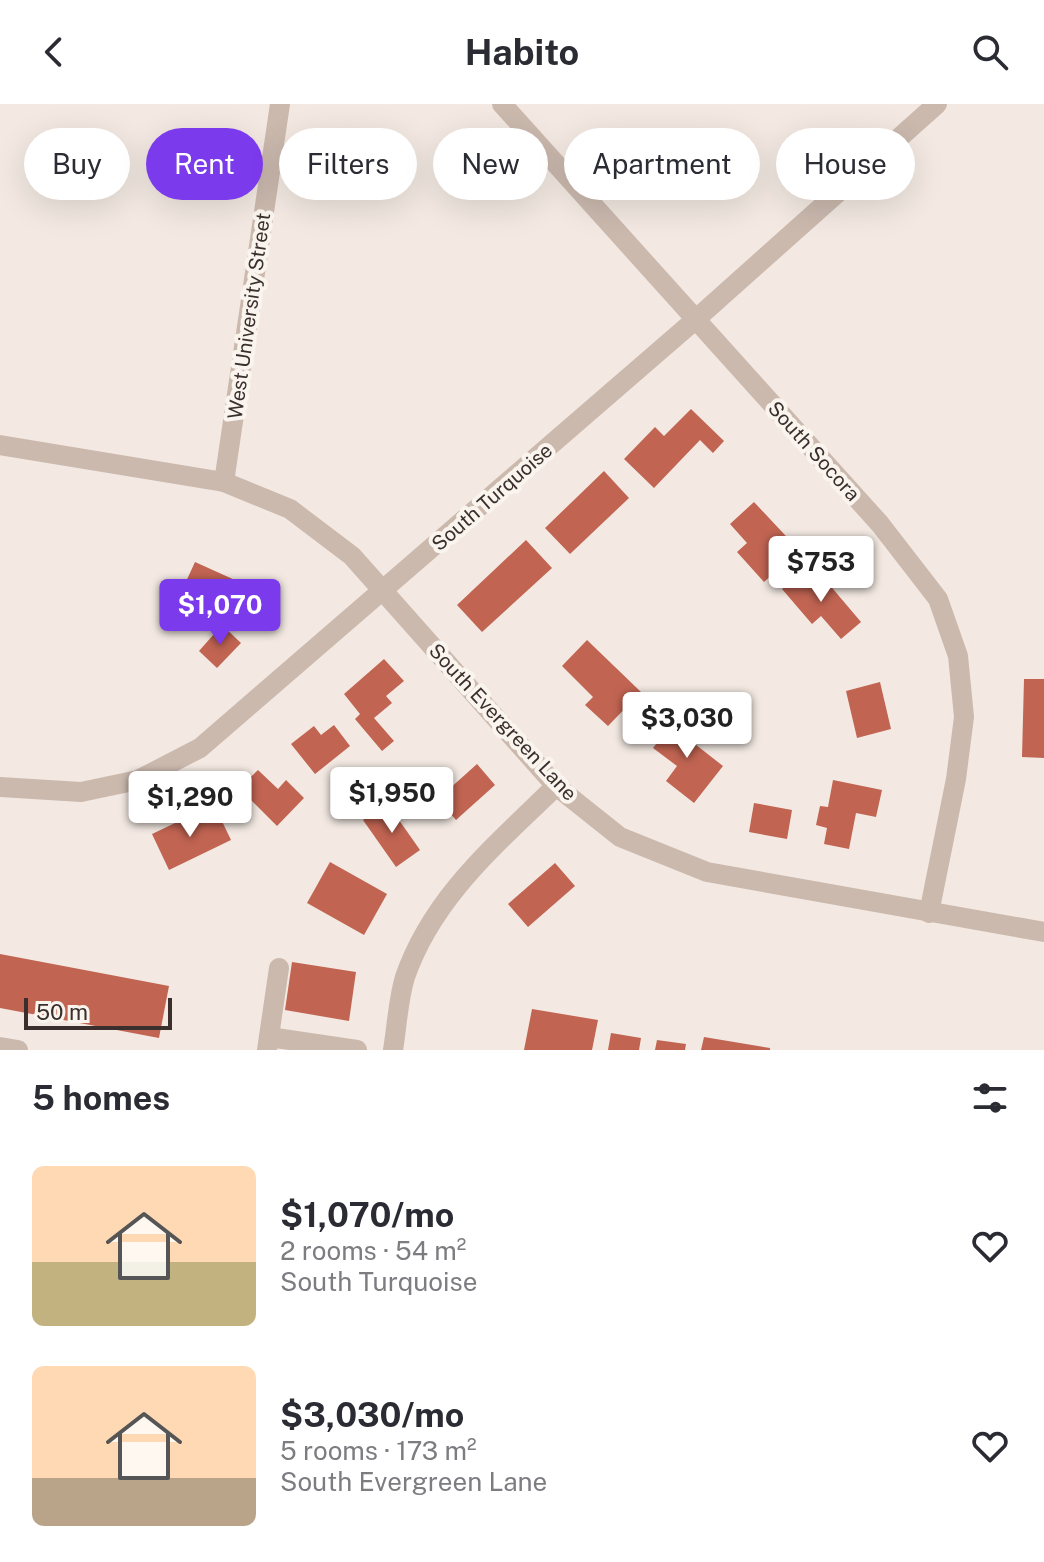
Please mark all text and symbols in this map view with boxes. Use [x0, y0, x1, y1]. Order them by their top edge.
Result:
icon: back [32, 30, 76, 74]
icon: search [968, 30, 1012, 74]
text: Habito [465, 31, 579, 73]
chip: Buy [24, 128, 130, 200]
chip: Rent [146, 128, 263, 200]
chip: Filters [279, 128, 417, 200]
chip: New [433, 128, 548, 200]
chip: Apartment [564, 128, 760, 200]
chip: House [776, 128, 915, 200]
street label: West University Street [223, 211, 275, 421]
street label: South Socora [763, 396, 865, 506]
street label: South Turquoise [427, 438, 557, 556]
pin: $753 [774, 536, 868, 604]
text: $753 [787, 546, 855, 577]
pin: $1,070 [155, 579, 285, 647]
text: $1,070 [177, 589, 263, 620]
street label: South Evergreen Lane [424, 639, 582, 805]
pin: $3,030 [622, 692, 752, 760]
text: $3,030 [641, 702, 733, 733]
pin: $1,950 [327, 767, 457, 835]
pin: $1,290 [125, 771, 255, 839]
text: $1,950 [348, 777, 436, 808]
text: $1,290 [147, 781, 233, 812]
scale bar [24, 994, 172, 1030]
text: 50 m [36, 999, 88, 1025]
icon: filters [968, 1076, 1012, 1120]
text: 5 homes [32, 1078, 170, 1118]
text: $1,070/mo [280, 1195, 454, 1235]
icon: home [96, 1198, 192, 1294]
icon: heart [968, 1224, 1012, 1268]
text: 2 rooms · 54 m² [280, 1235, 466, 1266]
text: South Turquoise [280, 1266, 477, 1297]
text: $3,030/mo [280, 1395, 464, 1435]
icon: home [96, 1398, 192, 1494]
icon: heart [968, 1424, 1012, 1468]
text: 5 rooms · 173 m² [280, 1435, 477, 1466]
text: South Evergreen Lane [280, 1466, 547, 1497]

